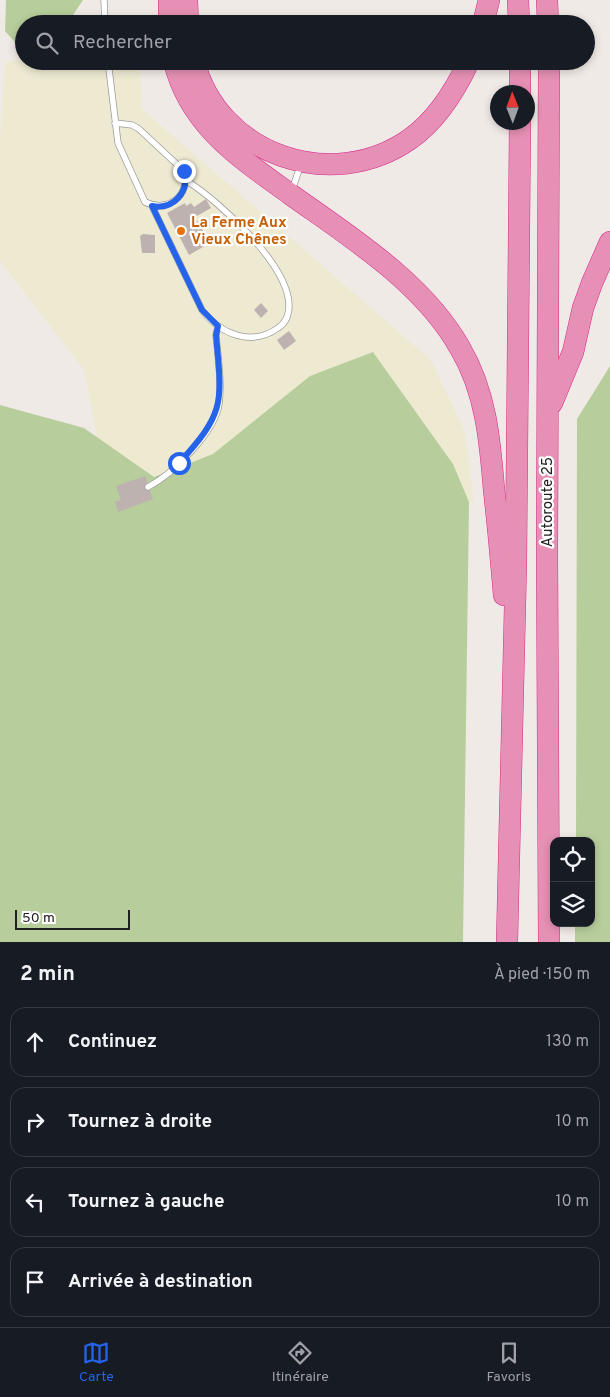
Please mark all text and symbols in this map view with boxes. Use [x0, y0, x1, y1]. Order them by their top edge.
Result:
search box [15, 15, 595, 70]
icon: search [33, 29, 61, 57]
text: Rechercher [73, 31, 172, 55]
north arrow [490, 85, 535, 130]
route end [173, 160, 196, 183]
place label: La Ferme Aux Vieux Chênes [191, 214, 287, 250]
marker: La Ferme Aux Vieux Chênes [175, 225, 187, 237]
route start [168, 452, 191, 475]
street label: Autoroute 25 [539, 457, 558, 547]
map controls [550, 837, 595, 927]
button: locate [550, 837, 595, 882]
button: layers [550, 882, 595, 927]
scale bar [15, 907, 130, 930]
text: 50 m [22, 910, 55, 927]
text: 2 min [20, 961, 75, 988]
text: À pied · 150 m [494, 965, 590, 985]
icon: ahead [21, 1028, 49, 1056]
text: Continuez [68, 1030, 157, 1054]
text: 130 m [546, 1032, 589, 1052]
icon: right [21, 1108, 49, 1136]
text: Tournez à droite [68, 1110, 212, 1134]
text: 10 m [555, 1112, 589, 1132]
icon: left [21, 1188, 49, 1216]
text: Tournez à gauche [68, 1190, 225, 1214]
text: 10 m [555, 1192, 589, 1212]
icon: arrive [21, 1268, 49, 1296]
text: Arrivée à destination [68, 1270, 253, 1294]
tab: Carte [79, 1339, 114, 1386]
tab: Itinéraire [272, 1339, 329, 1386]
tab: Favoris [487, 1339, 531, 1386]

